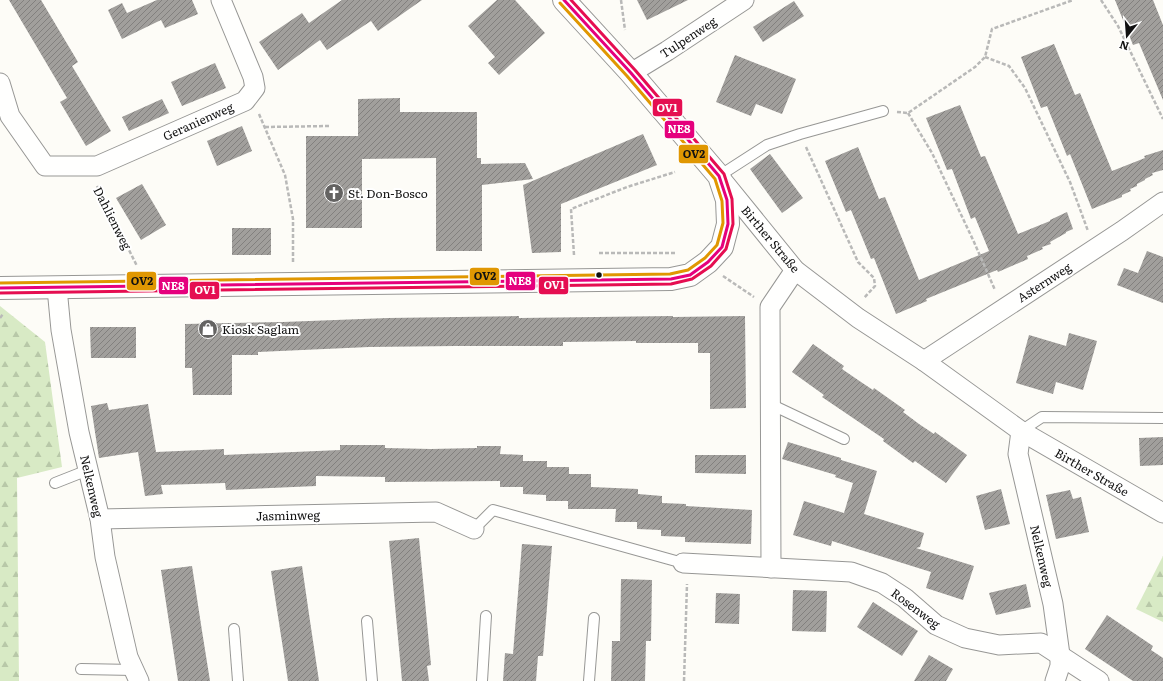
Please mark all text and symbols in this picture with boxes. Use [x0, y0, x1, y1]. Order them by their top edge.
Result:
street label: Tulpenweg [656, 12, 720, 62]
north arrow [1107, 16, 1147, 56]
text: N [1117, 38, 1131, 56]
street label: Geranienweg [160, 97, 237, 145]
line badge: OV1 [652, 98, 683, 117]
text: OV1 [656, 99, 678, 115]
line badge: NE8 [664, 120, 695, 139]
text: NE8 [667, 120, 691, 136]
line badge: OV2 [678, 144, 709, 164]
text: OV2 [683, 145, 705, 161]
church icon: St. Don-Bosco [323, 182, 345, 204]
street label: Dahlienweg [89, 183, 137, 253]
place label: St. Don-Bosco [348, 184, 428, 202]
street label: Birther Straße [738, 202, 804, 276]
street label: Asternweg [1013, 258, 1075, 306]
line badge: OV2 [469, 267, 500, 286]
text: OV2 [474, 267, 496, 283]
unlabelled marker [594, 270, 604, 280]
line badge: OV2 [126, 271, 157, 291]
line badge: NE8 [505, 271, 536, 291]
text: OV2 [131, 272, 153, 288]
text: NE8 [508, 272, 532, 288]
line badge: NE8 [158, 276, 189, 295]
line badge: OV1 [538, 276, 569, 295]
text: OV1 [543, 276, 565, 292]
text: NE8 [161, 277, 185, 293]
line badge: OV1 [189, 281, 220, 300]
text: OV1 [194, 281, 216, 297]
shop icon: Kiosk Saglam [197, 318, 219, 340]
place label: Kiosk Saglam [222, 320, 299, 338]
street label: Birther Straße [1052, 444, 1132, 500]
street label: Nelkenweg [76, 453, 108, 519]
street label: Jasminweg [256, 505, 321, 525]
street label: Nelkenweg [1026, 523, 1058, 589]
street label: Rosenweg [888, 584, 945, 633]

